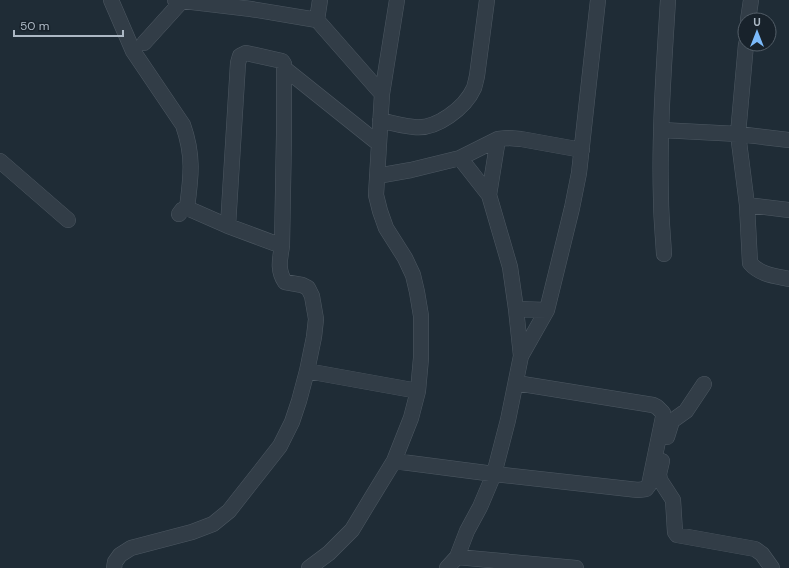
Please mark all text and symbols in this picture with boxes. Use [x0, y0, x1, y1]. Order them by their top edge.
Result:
scale bar [14, 12, 123, 38]
north arrow [737, 12, 777, 52]
text: U [753, 15, 761, 29]
text: 50 m [20, 18, 49, 34]

